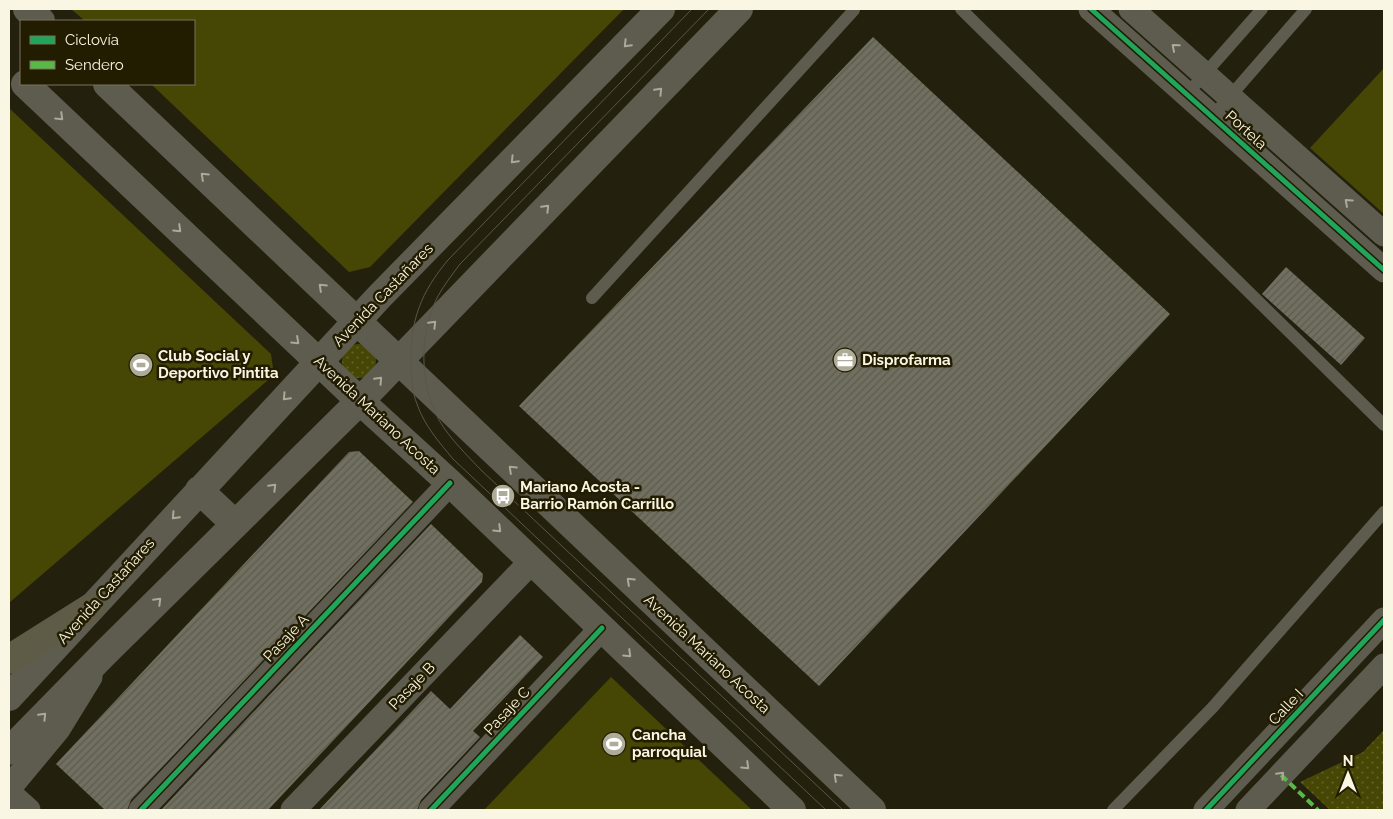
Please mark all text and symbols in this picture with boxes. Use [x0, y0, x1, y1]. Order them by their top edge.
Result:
legend [20, 20, 195, 85]
text: Ciclovía [65, 31, 119, 49]
one-way arrow [624, 38, 633, 47]
one-way arrow [1171, 44, 1180, 53]
text: Sendero [65, 56, 124, 74]
one-way arrow [654, 88, 663, 97]
street label: Portela [1222, 107, 1270, 153]
one-way arrow [55, 111, 64, 120]
one-way arrow [510, 154, 519, 163]
one-way arrow [201, 173, 210, 182]
one-way arrow [1344, 199, 1353, 208]
one-way arrow [540, 204, 549, 213]
one-way arrow [173, 223, 182, 232]
street label: Avenida Castañares [329, 240, 437, 350]
one-way arrow [319, 284, 328, 293]
one-way arrow [427, 321, 436, 330]
one-way arrow [291, 335, 300, 344]
place label: Club Social y Deportivo Pintita [158, 347, 279, 382]
office icon: Disprofarma [832, 347, 858, 373]
place label: Disprofarma [862, 351, 951, 369]
sports icon: Club Social y Deportivo Pintita [128, 352, 154, 378]
street label: Avenida Mariano Acosta [310, 352, 444, 478]
one-way arrow [373, 377, 382, 386]
one-way arrow [283, 392, 292, 401]
one-way arrow [508, 466, 517, 475]
place label: Mariano Acosta - Barrio Ramón Carrillo [520, 478, 674, 513]
bus stop icon: Mariano Acosta - Barrio Ramón Carrillo [490, 483, 516, 509]
one-way arrow [267, 484, 276, 493]
one-way arrow [172, 511, 181, 520]
one-way arrow [493, 523, 502, 532]
street label: Avenida Castañares [54, 534, 158, 648]
one-way arrow [627, 578, 636, 587]
street label: Avenida Mariano Acosta [640, 591, 774, 717]
one-way arrow [152, 598, 161, 607]
street label: Pasaje A [259, 610, 313, 666]
one-way arrow [623, 648, 632, 657]
street label: Pasaje B [385, 659, 439, 713]
street label: Pasaje C [480, 683, 534, 739]
street label: Calle I [1265, 685, 1307, 729]
one-way arrow [37, 713, 46, 722]
place label: Cancha parroquial [632, 726, 707, 761]
sports icon: Cancha parroquial [601, 731, 627, 757]
north arrow [1323, 749, 1373, 799]
text: N [1343, 753, 1353, 769]
one-way arrow [740, 760, 749, 769]
one-way arrow [1275, 771, 1284, 780]
one-way arrow [834, 774, 843, 783]

